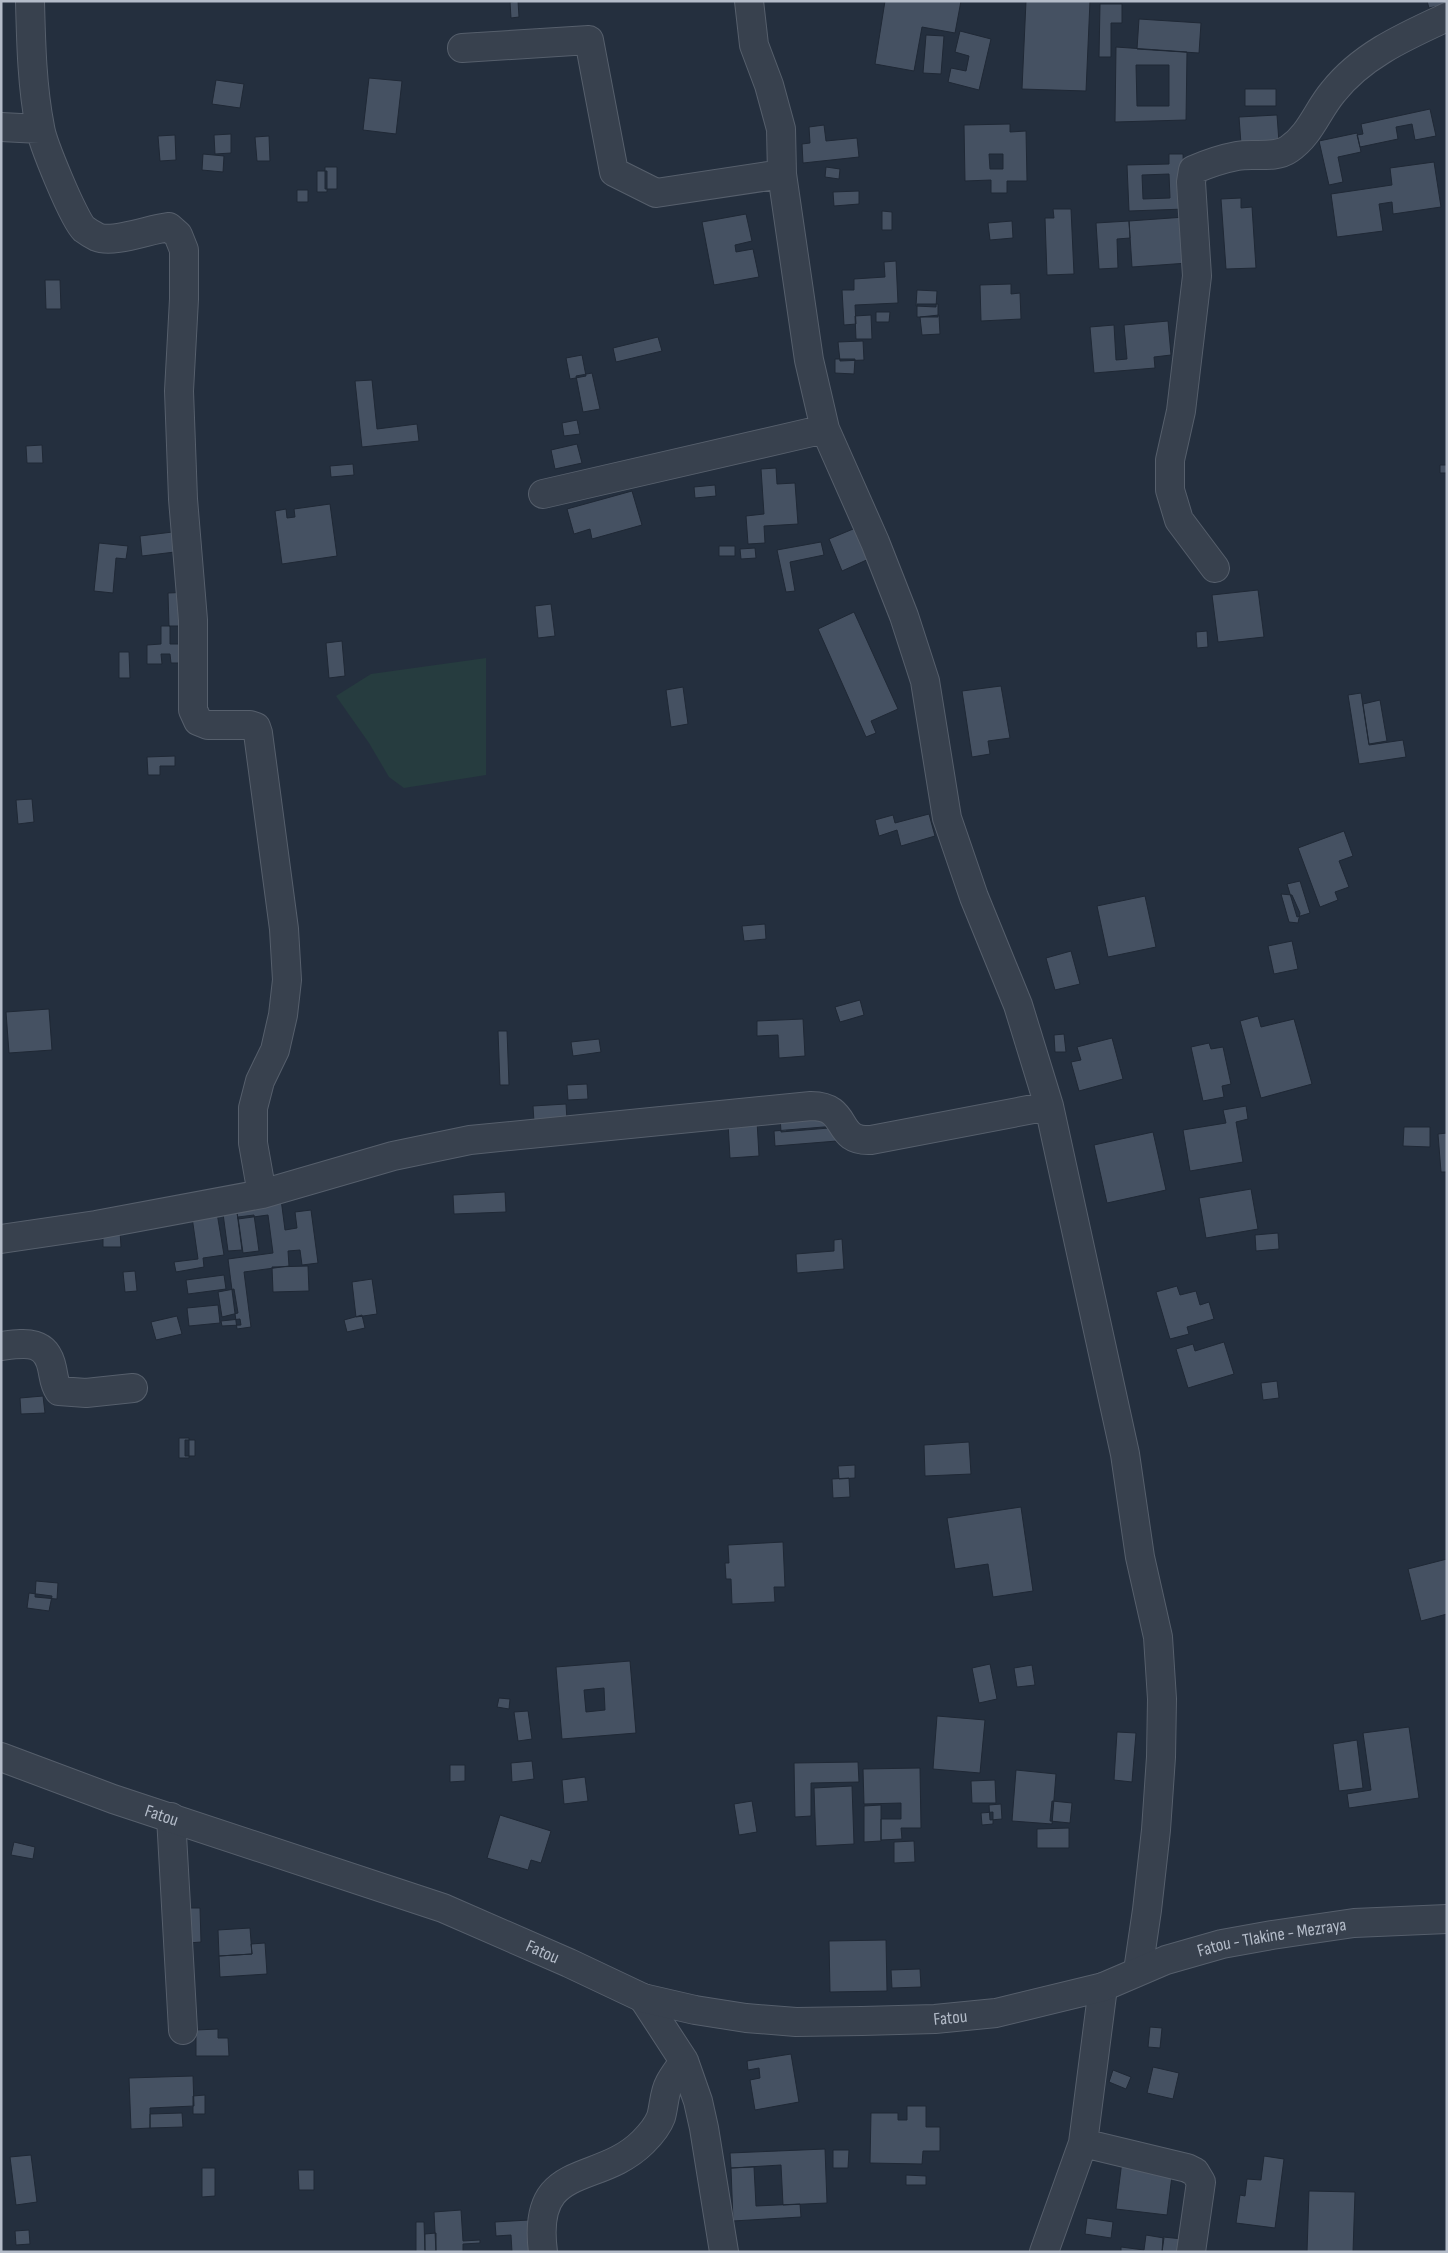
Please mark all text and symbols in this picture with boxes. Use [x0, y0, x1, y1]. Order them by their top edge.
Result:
street label: Fatou [142, 1800, 181, 1830]
street label: Fatou - Tlakine - Mezraya [1195, 1914, 1348, 1961]
street label: Fatou [523, 1935, 562, 1968]
street label: Fatou [932, 2005, 968, 2030]

